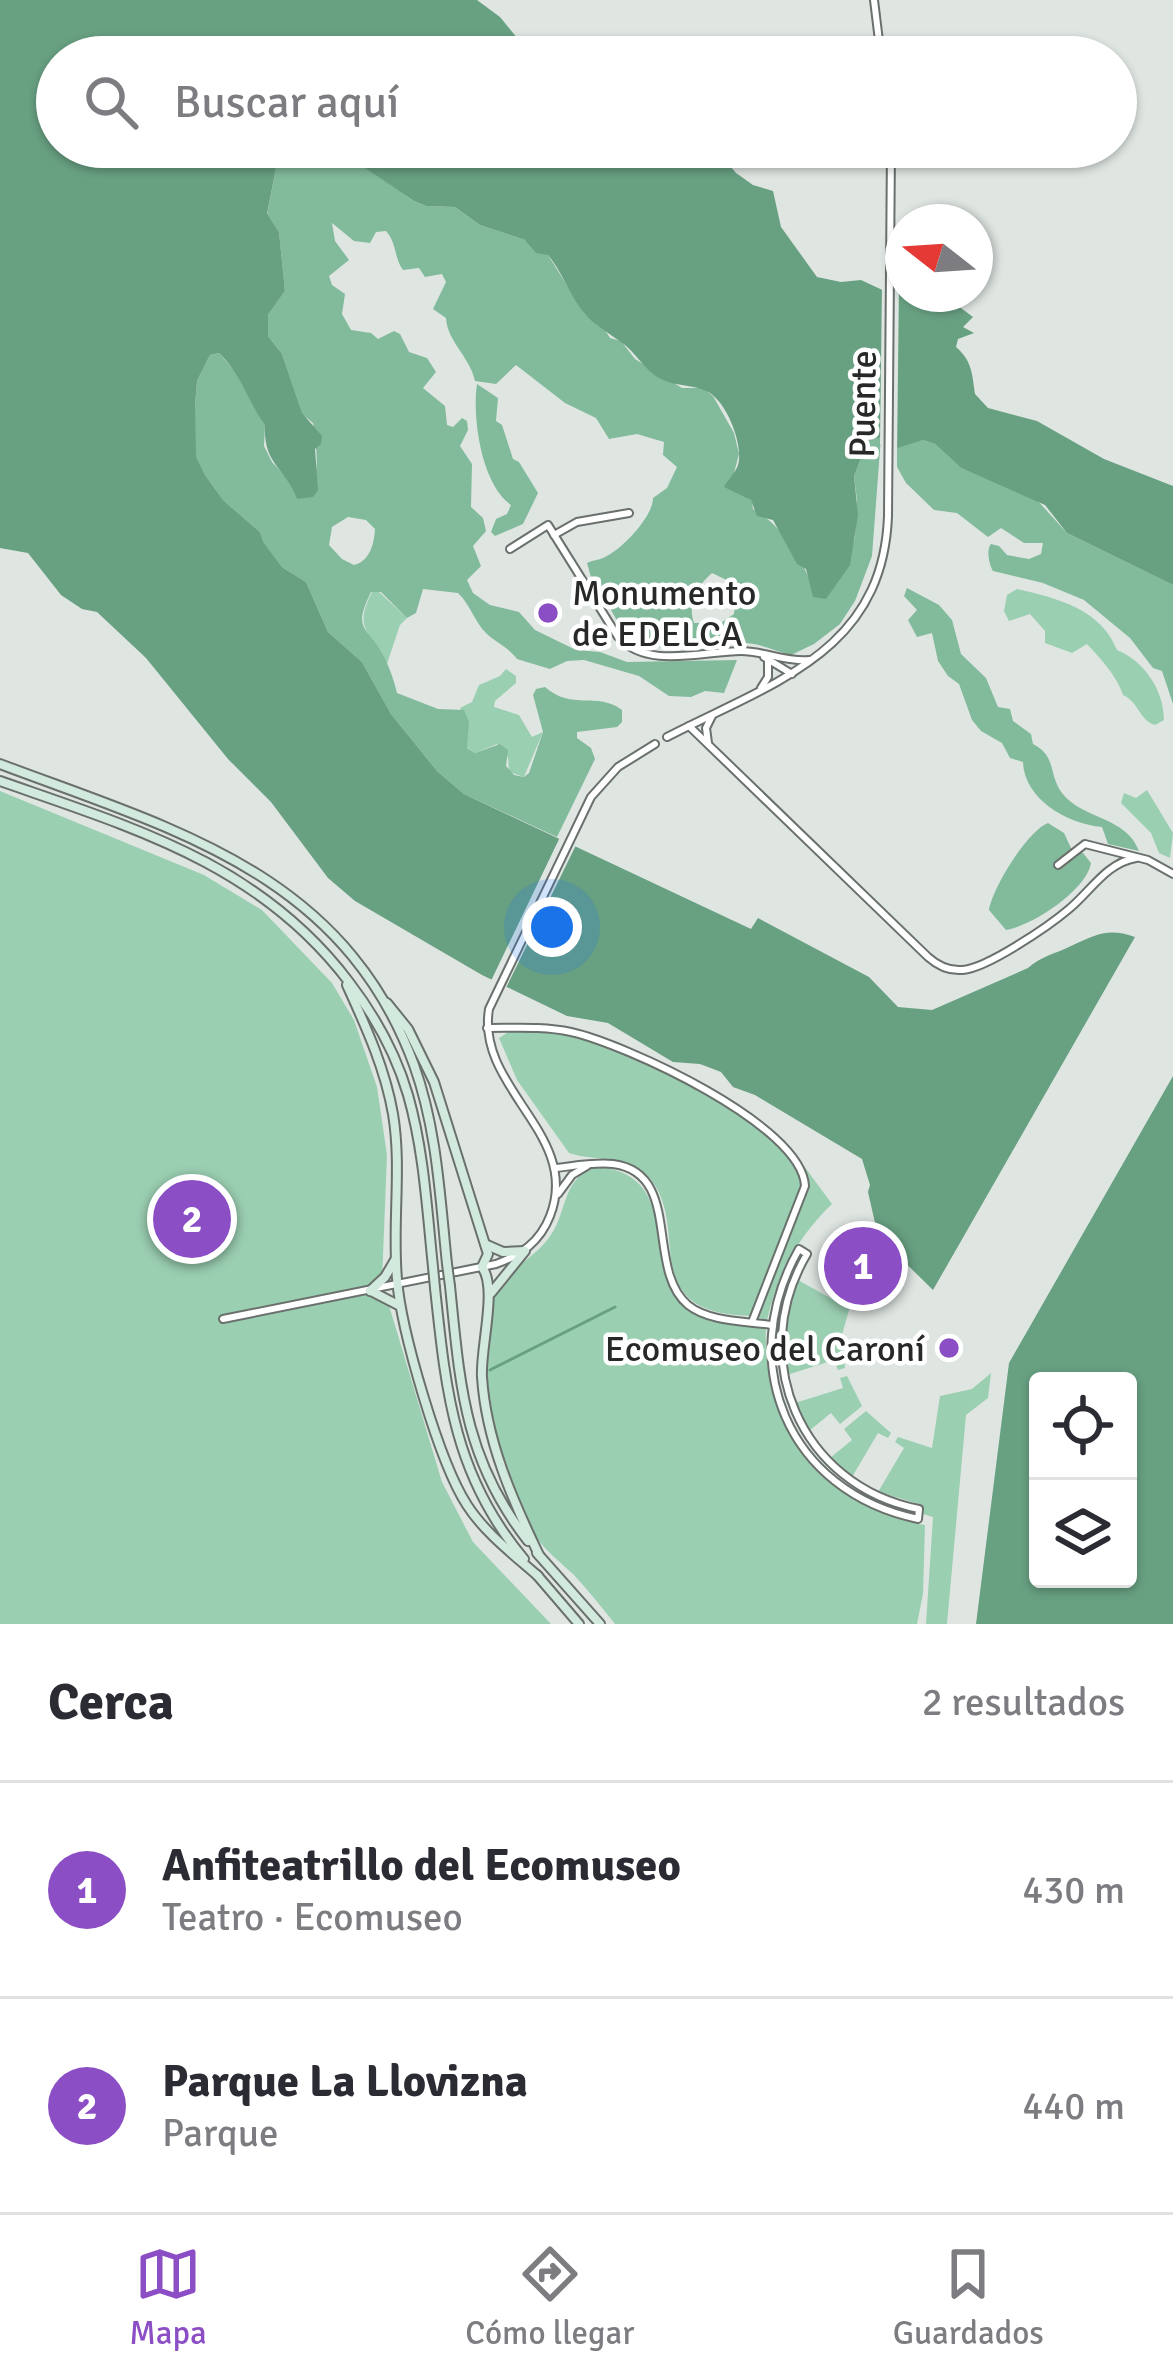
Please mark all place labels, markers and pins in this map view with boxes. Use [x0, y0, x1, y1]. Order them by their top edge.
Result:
place label: Monumento de EDELCA [572, 571, 756, 657]
marker: Monumento de EDELCA [535, 600, 561, 626]
pin: 2 [153, 1174, 231, 1264]
pin: 1 [824, 1221, 902, 1311]
place label: Ecomuseo del Caroní [605, 1327, 925, 1372]
marker: Ecomuseo del Caroní [936, 1335, 962, 1361]

